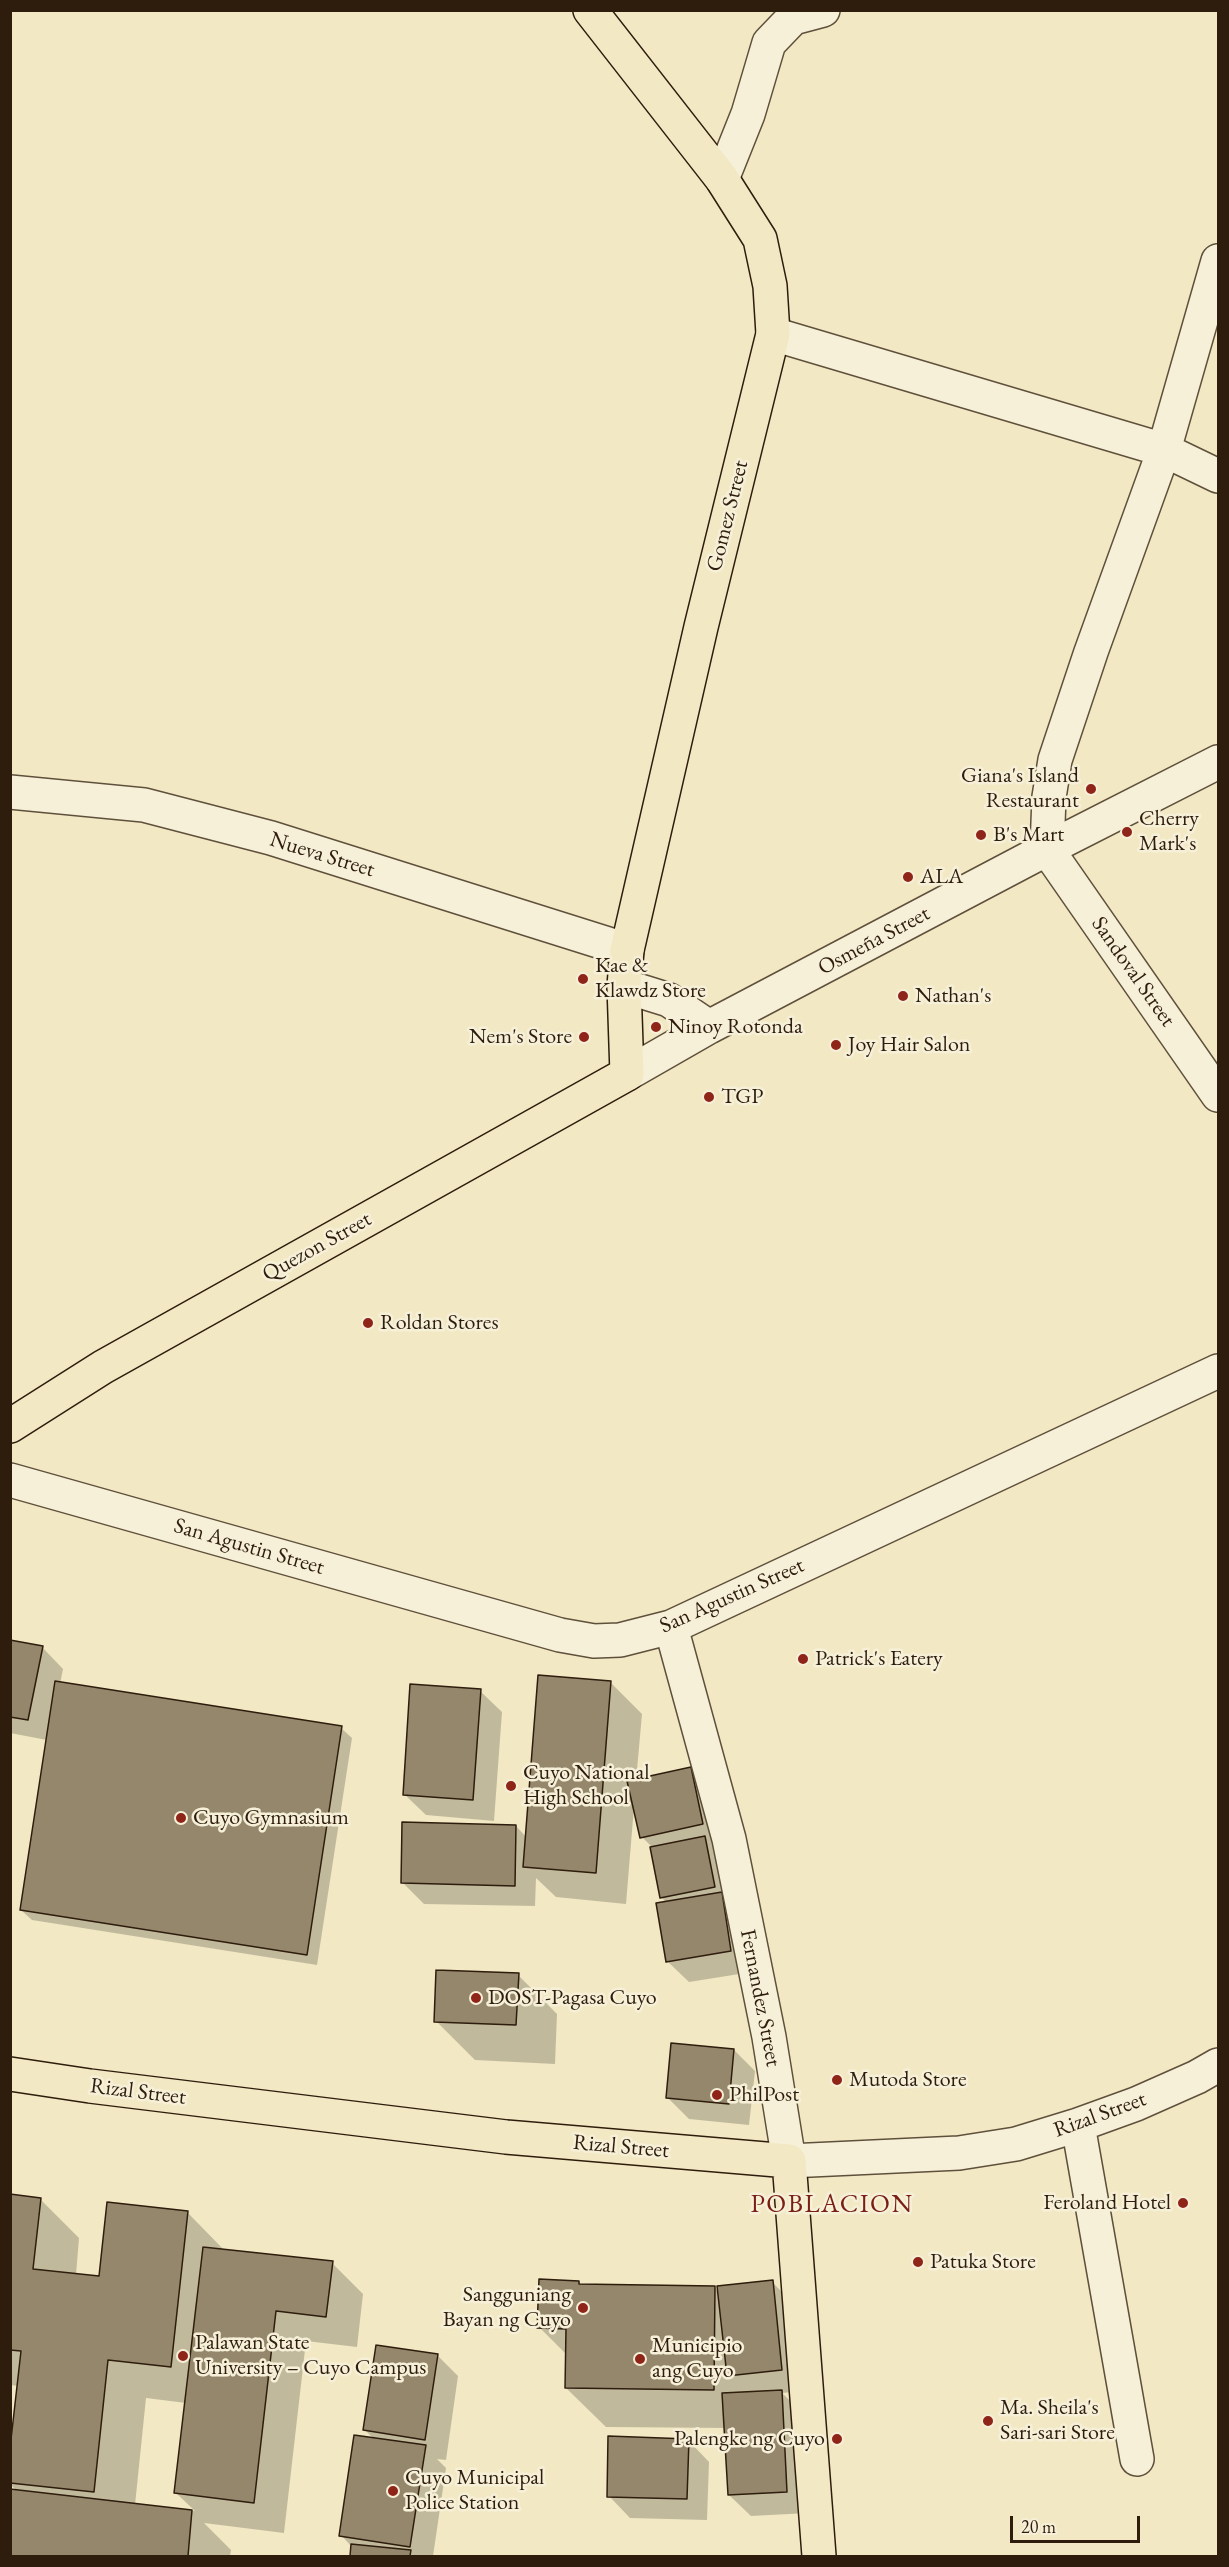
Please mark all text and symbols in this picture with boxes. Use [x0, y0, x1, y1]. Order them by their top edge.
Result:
street label: Gomez Street [701, 458, 755, 574]
place label: Giana's Island Restaurant [961, 763, 1079, 814]
marker: Giana's Island Restaurant [1084, 782, 1098, 796]
place label: Cherry Mark's [1139, 806, 1199, 858]
place label: B's Mart [993, 822, 1064, 848]
marker: Cherry Mark's [1120, 825, 1134, 839]
street label: Nueva Street [266, 827, 378, 883]
marker: B's Mart [974, 828, 988, 842]
place label: ALA [920, 864, 963, 890]
marker: ALA [901, 870, 915, 884]
street label: Osmeña Street [814, 901, 934, 981]
street label: Sandoval Street [1085, 912, 1181, 1032]
place label: Kae & Klawdz Store [595, 953, 706, 1004]
marker: Kae & Klawdz Store [576, 972, 590, 986]
place label: Nathan's [915, 983, 991, 1009]
marker: Nathan's [896, 989, 910, 1003]
place label: Ninoy Rotonda [668, 1014, 803, 1040]
marker: Ninoy Rotonda [649, 1020, 663, 1034]
place label: Nem's Store [469, 1024, 572, 1050]
marker: Nem's Store [577, 1030, 591, 1044]
place label: Joy Hair Salon [848, 1032, 970, 1058]
marker: Joy Hair Salon [829, 1038, 843, 1052]
place label: TGP [721, 1084, 763, 1110]
marker: TGP [702, 1090, 716, 1104]
street label: Quezon Street [258, 1206, 376, 1288]
place label: Roldan Stores [380, 1310, 499, 1336]
marker: Roldan Stores [361, 1316, 375, 1330]
street label: San Agustin Street [171, 1513, 327, 1581]
street label: San Agustin Street [656, 1552, 808, 1640]
place label: Patrick's Eatery [815, 1646, 943, 1672]
marker: Patrick's Eatery [796, 1652, 810, 1666]
place label: Cuyo National High School [523, 1760, 650, 1812]
marker: Cuyo National High School [504, 1779, 518, 1793]
place label: Cuyo Gymnasium [193, 1805, 349, 1831]
marker: Cuyo Gymnasium [174, 1811, 188, 1825]
street label: Fernandez Street [734, 1927, 786, 2069]
place label: DOST-Pagasa Cuyo [488, 1985, 657, 2011]
marker: DOST-Pagasa Cuyo [469, 1991, 483, 2005]
place label: Mutoda Store [849, 2067, 966, 2093]
street label: Rizal Street [89, 2073, 187, 2111]
marker: Mutoda Store [830, 2073, 844, 2087]
place label: PhilPost [729, 2082, 799, 2108]
street label: Rizal Street [1050, 2086, 1150, 2144]
marker: PhilPost [710, 2088, 724, 2102]
street label: Rizal Street [572, 2130, 670, 2164]
district label: POBLACION [750, 2189, 914, 2221]
place label: Feroland Hotel [1043, 2190, 1171, 2216]
marker: Feroland Hotel [1176, 2196, 1190, 2210]
place label: Patuka Store [930, 2249, 1036, 2275]
marker: Patuka Store [911, 2255, 925, 2269]
place label: Sangguniang Bayan ng Cuyo [443, 2282, 571, 2334]
marker: Sangguniang Bayan ng Cuyo [576, 2301, 590, 2315]
place label: Palawan State University – Cuyo Campus [195, 2330, 426, 2382]
place label: Municipio ang Cuyo [652, 2333, 742, 2384]
marker: Palawan State University – Cuyo Campus [176, 2349, 190, 2363]
marker: Municipio ang Cuyo [633, 2352, 647, 2366]
place label: Ma. Sheila's Sari-sari Store [1000, 2395, 1115, 2446]
marker: Ma. Sheila's Sari-sari Store [981, 2414, 995, 2428]
place label: Palengke ng Cuyo [674, 2426, 825, 2452]
marker: Palengke ng Cuyo [830, 2432, 844, 2446]
place label: Cuyo Municipal Police Station [405, 2465, 544, 2516]
marker: Cuyo Municipal Police Station [386, 2484, 400, 2498]
scale bar [1013, 2504, 1144, 2542]
text: 20 m [1021, 2515, 1056, 2538]

